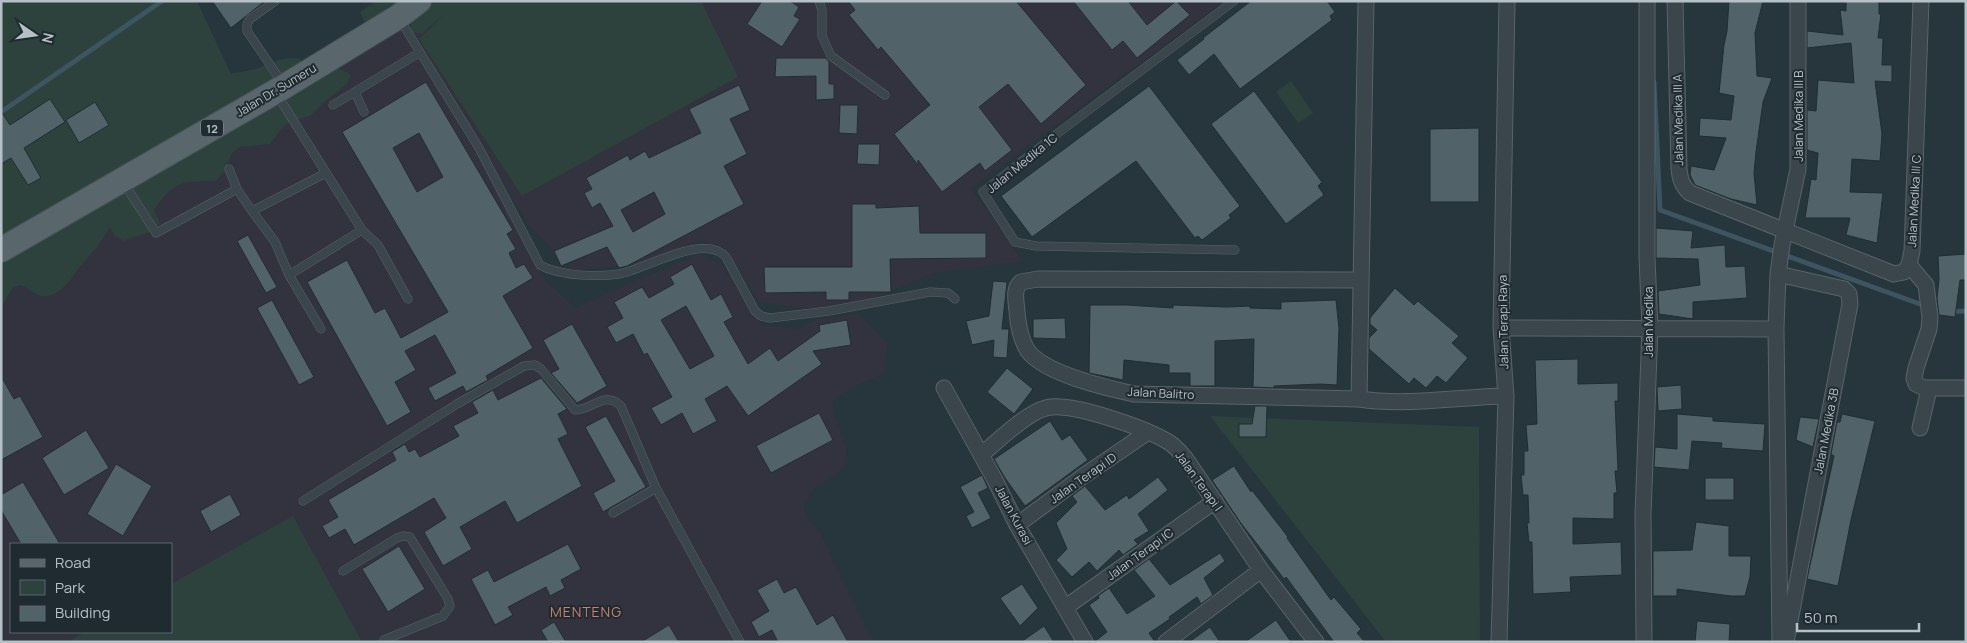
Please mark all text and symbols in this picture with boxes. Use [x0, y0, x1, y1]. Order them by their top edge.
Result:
north arrow [10, 10, 60, 60]
text: N [38, 31, 59, 45]
street label: Jalan Dr. Sumeru [233, 59, 319, 121]
street label: Jalan Medika III B [1790, 70, 1807, 162]
street label: Jalan Medika III A [1669, 74, 1687, 166]
road number: 12 [201, 120, 223, 136]
street label: Jalan Medika 1C [983, 129, 1061, 197]
street label: Jalan Medika III C [1903, 154, 1925, 248]
street label: Jalan Terapi Raya [1494, 275, 1512, 369]
street label: Jalan Medika [1640, 287, 1657, 357]
street label: Jalan Balitro [1127, 383, 1195, 403]
street label: Jalan Medika 3B [1809, 387, 1843, 475]
street label: Jalan Terapi I [1171, 448, 1227, 514]
street label: Jalan Terapi ID [1046, 449, 1120, 507]
street label: Jalan Kurasi [991, 482, 1037, 548]
street label: Jalan Terapi IC [1103, 524, 1177, 584]
legend [10, 543, 172, 633]
text: Road [55, 552, 91, 573]
text: Park [55, 577, 85, 598]
scale bar [1797, 600, 1920, 632]
text: Building [55, 602, 110, 623]
district label: MENTENG [550, 602, 622, 621]
text: 50 m [1804, 607, 1838, 628]

